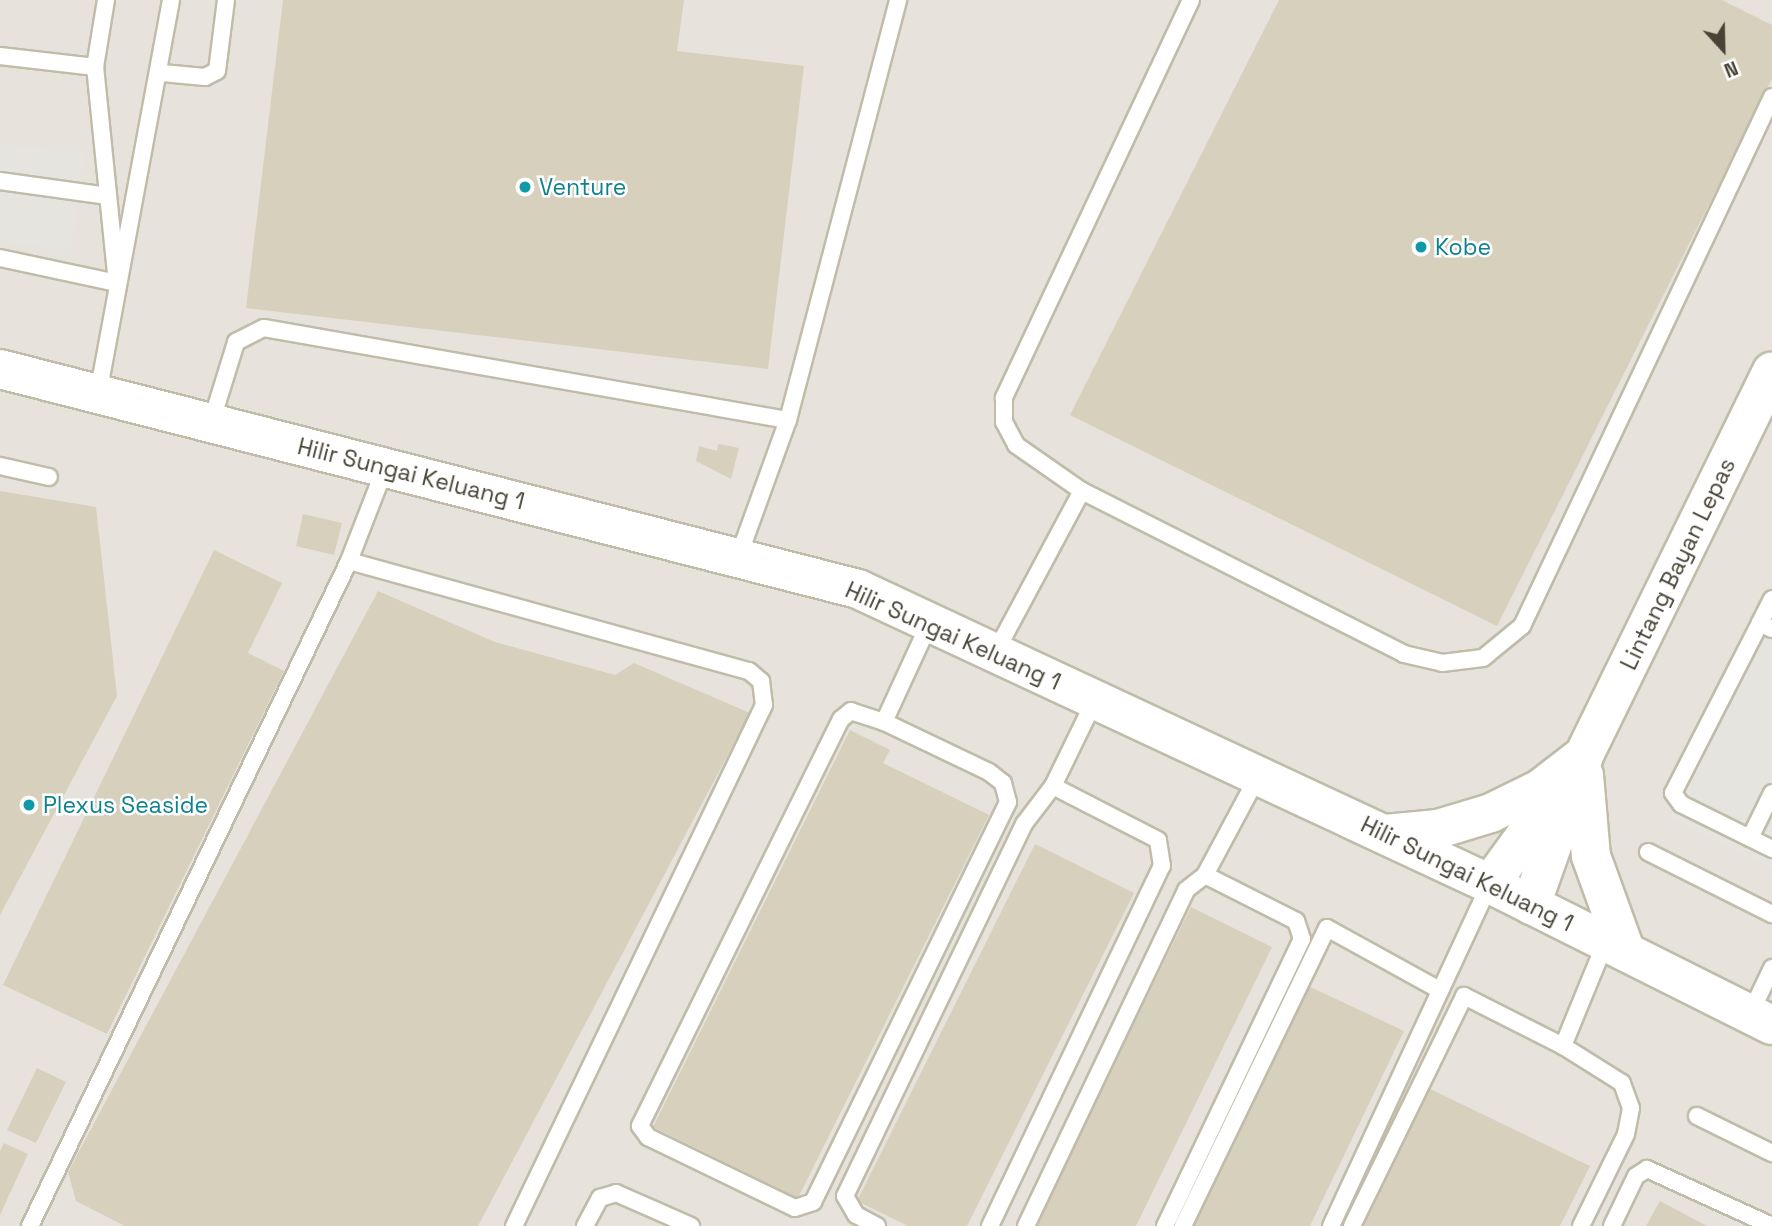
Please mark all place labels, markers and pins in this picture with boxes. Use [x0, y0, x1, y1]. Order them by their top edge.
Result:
place label: Venture [539, 173, 626, 201]
marker: Venture [517, 179, 533, 195]
place label: Kobe [1435, 233, 1491, 261]
marker: Kobe [1413, 239, 1429, 255]
place label: Plexus Seaside [43, 791, 208, 819]
marker: Plexus Seaside [21, 797, 37, 813]

